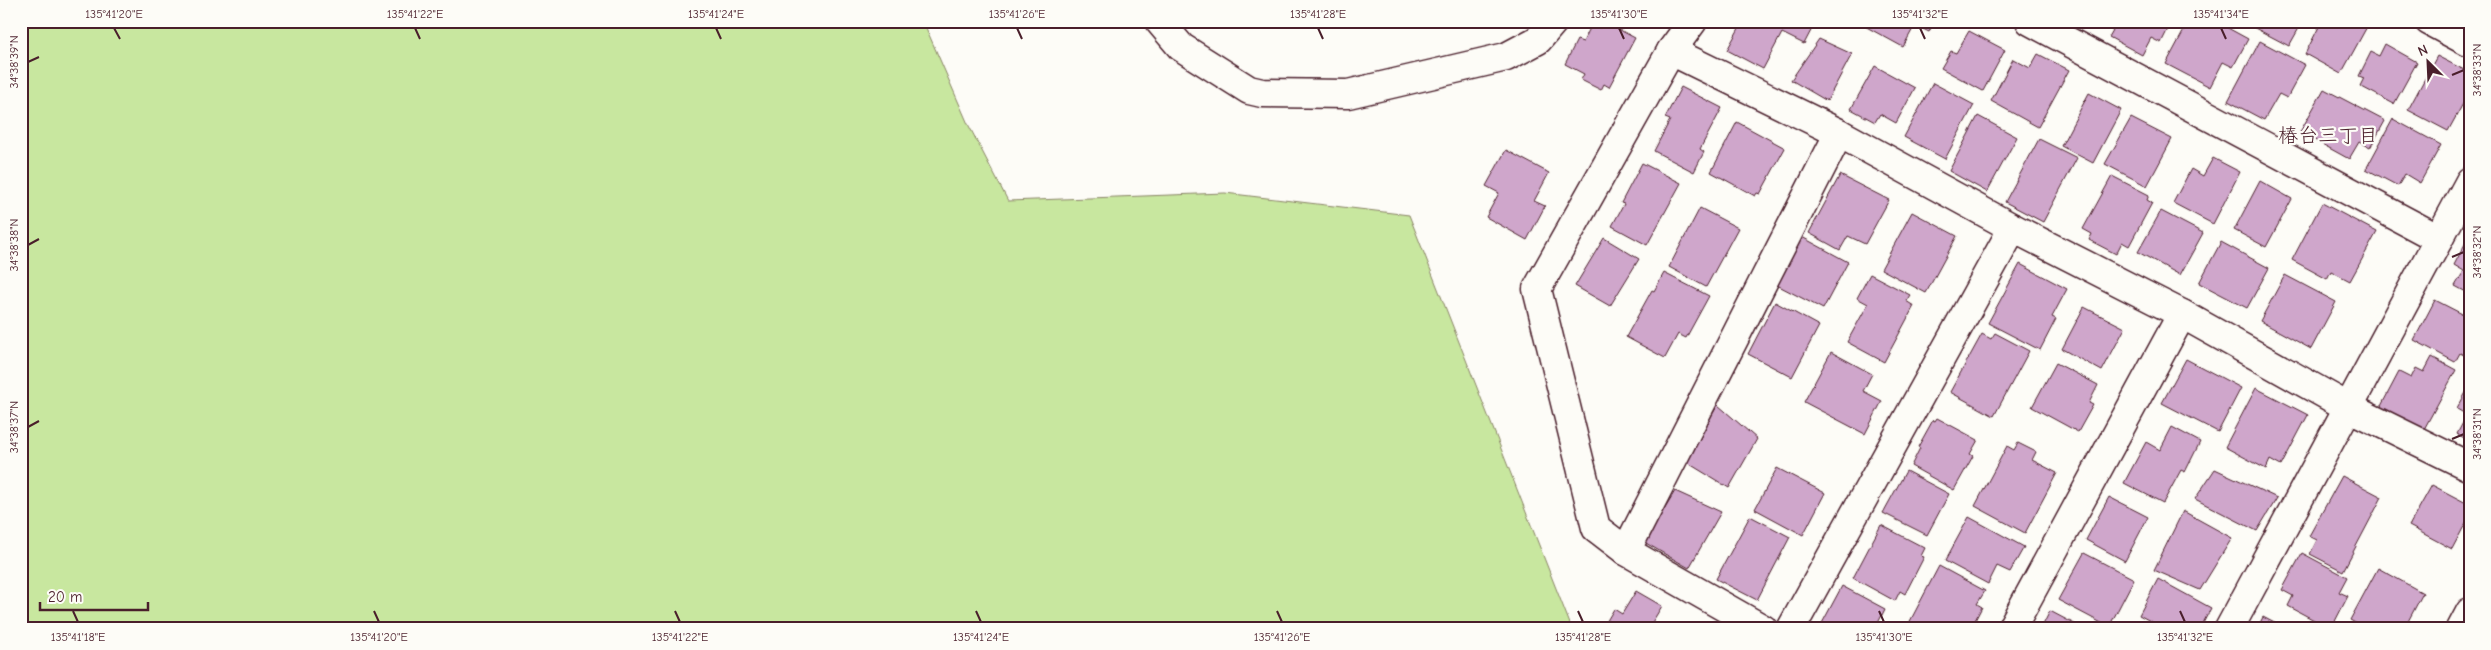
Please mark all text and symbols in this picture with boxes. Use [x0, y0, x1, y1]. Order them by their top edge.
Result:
text: 135°41'20"E [85, 7, 143, 21]
text: 135°41'22"E [387, 7, 443, 21]
text: 135°41'24"E [688, 7, 744, 21]
text: 135°41'26"E [989, 7, 1045, 21]
text: 135°41'28"E [1290, 7, 1346, 21]
text: 135°41'30"E [1590, 7, 1648, 21]
text: 135°41'32"E [1892, 7, 1948, 21]
text: 135°41'34"E [2193, 7, 2249, 21]
text: 34°38'39"N [7, 35, 21, 89]
north arrow [2404, 38, 2454, 88]
text: N [2415, 41, 2431, 60]
text: 34°38'33"N [2470, 44, 2484, 96]
district label: 椿台三丁目 [2278, 124, 2378, 147]
text: 34°38'38"N [7, 219, 21, 271]
text: 34°38'32"N [2470, 226, 2484, 279]
text: 34°38'37"N [7, 401, 21, 453]
text: 34°38'31"N [2470, 408, 2484, 460]
scale bar [40, 580, 148, 612]
text: 20 m [48, 588, 82, 606]
text: 135°41'18"E [51, 630, 105, 644]
text: 135°41'20"E [350, 630, 408, 644]
text: 135°41'22"E [652, 630, 708, 644]
text: 135°41'24"E [953, 630, 1009, 644]
text: 135°41'26"E [1254, 630, 1310, 644]
text: 135°41'28"E [1555, 630, 1611, 644]
text: 135°41'30"E [1855, 630, 1913, 644]
text: 135°41'32"E [2157, 630, 2213, 644]

